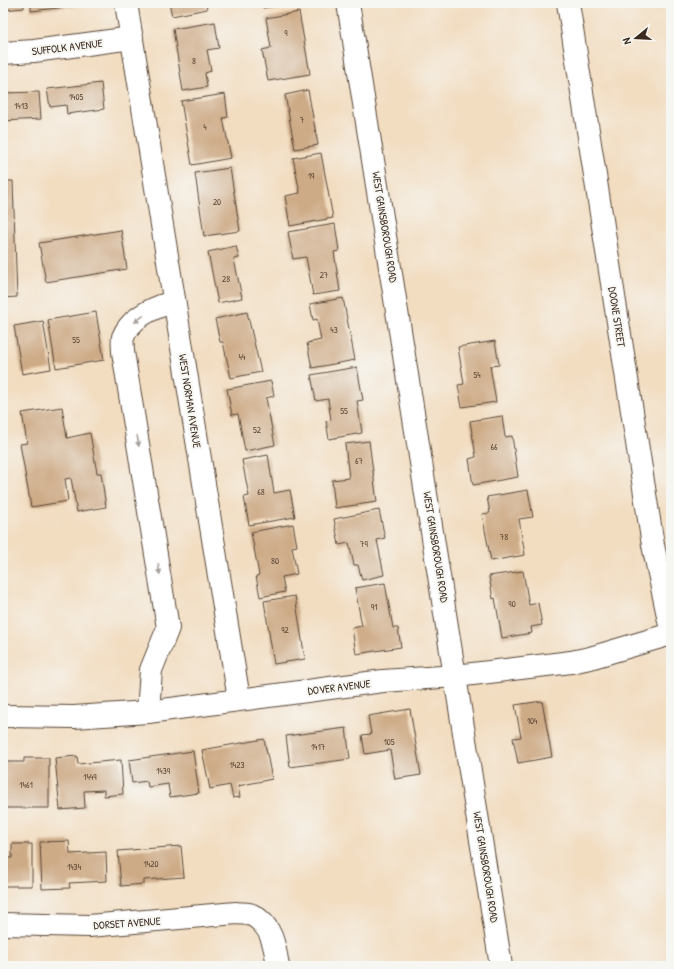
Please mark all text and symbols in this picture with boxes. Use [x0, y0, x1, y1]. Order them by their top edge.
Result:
north arrow [616, 18, 656, 58]
house number: 9 [284, 27, 288, 39]
street label: SUFFOLK AVENUE [31, 36, 103, 58]
text: N [619, 36, 634, 46]
house number: 8 [192, 55, 196, 67]
house number: 1405 [69, 91, 83, 103]
house number: 1413 [14, 100, 28, 112]
house number: 7 [300, 114, 305, 126]
house number: 4 [203, 121, 207, 133]
house number: 19 [308, 170, 315, 182]
street label: WEST GAINSBOROUGH ROAD [369, 171, 401, 284]
house number: 20 [213, 196, 221, 208]
house number: 27 [320, 269, 329, 281]
house number: 28 [222, 273, 230, 285]
street label: DOONE STREET [605, 286, 629, 349]
one-way arrow [134, 315, 145, 323]
house number: 43 [330, 324, 338, 336]
house number: 55 [72, 334, 80, 346]
house number: 44 [239, 351, 246, 363]
street label: WEST NORMAN AVENUE [176, 353, 204, 449]
house number: 54 [473, 369, 481, 381]
house number: 55 [340, 405, 348, 417]
house number: 52 [253, 424, 262, 436]
one-way arrow [135, 435, 141, 447]
house number: 66 [490, 441, 498, 453]
house number: 67 [355, 455, 364, 467]
house number: 68 [257, 486, 265, 498]
street label: WEST GAINSBOROUGH ROAD [420, 491, 452, 604]
house number: 78 [500, 531, 508, 543]
house number: 79 [360, 538, 369, 550]
house number: 80 [271, 555, 279, 567]
one-way arrow [156, 563, 162, 575]
house number: 90 [508, 598, 516, 610]
house number: 91 [371, 601, 377, 613]
house number: 92 [281, 624, 290, 636]
street label: DOVER AVENUE [307, 676, 371, 698]
house number: 104 [527, 715, 538, 727]
house number: 105 [383, 736, 395, 748]
house number: 1417 [311, 741, 326, 753]
house number: 1423 [230, 759, 244, 771]
house number: 1439 [156, 765, 171, 777]
house number: 1449 [83, 771, 97, 783]
house number: 1461 [19, 779, 33, 791]
street label: WEST GAINSBOROUGH ROAD [470, 811, 502, 924]
house number: 1420 [144, 858, 158, 870]
house number: 1434 [67, 861, 82, 873]
street label: DORSET AVENUE [93, 914, 161, 932]

